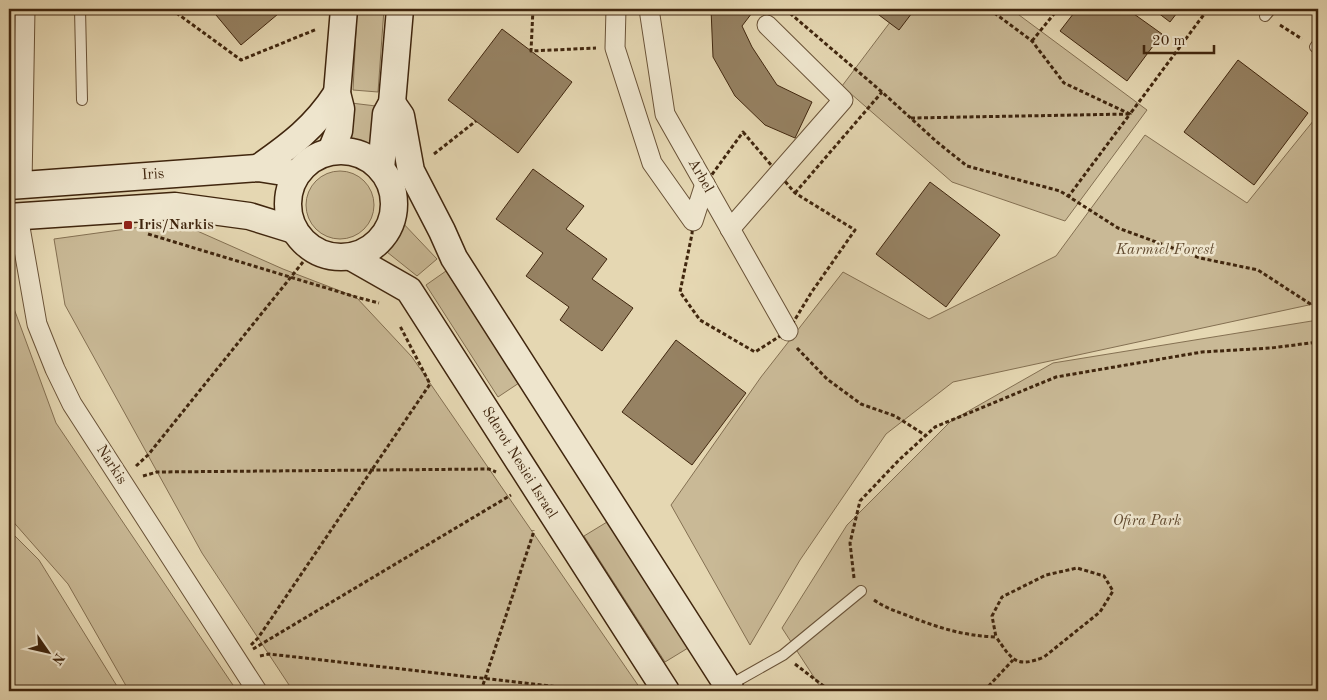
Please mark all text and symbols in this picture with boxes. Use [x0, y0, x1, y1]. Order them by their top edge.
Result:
scale bar [1144, 22, 1214, 54]
text: 20 m [1152, 34, 1186, 49]
street label: Arbel [684, 157, 716, 195]
street label: Iris [141, 167, 165, 183]
place label: Iris/Narkis [138, 218, 214, 233]
marker: Iris/Narkis [122, 219, 134, 231]
park label: Karmiel Forest [1115, 243, 1214, 258]
street label: Sderot Nesiei Israel [479, 405, 559, 521]
street label: Narkis [93, 443, 129, 487]
park label: Ofira Park [1113, 514, 1181, 529]
north arrow [22, 628, 72, 678]
text: N [49, 650, 67, 667]

